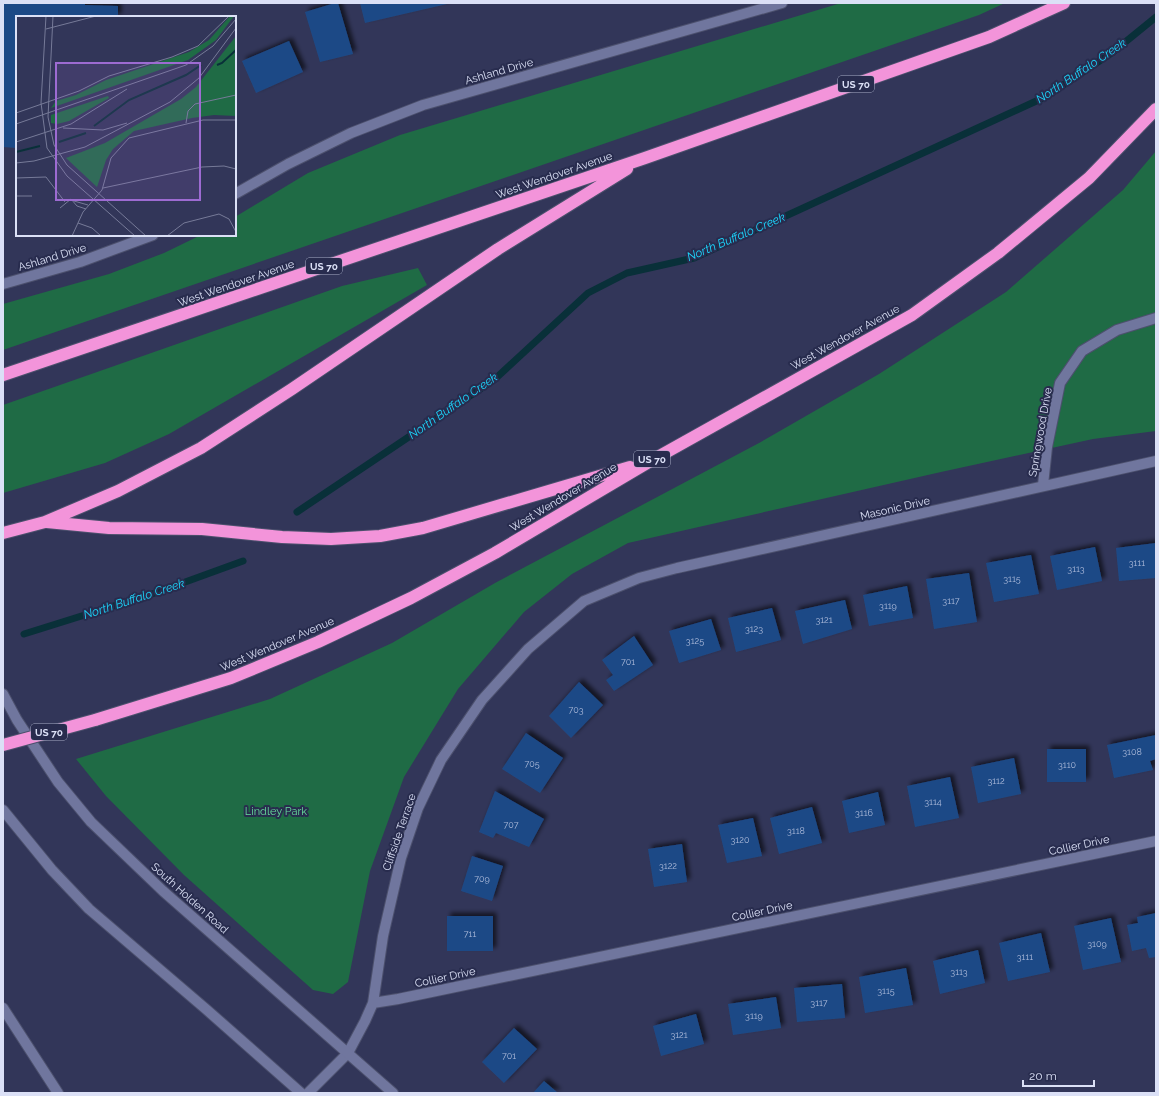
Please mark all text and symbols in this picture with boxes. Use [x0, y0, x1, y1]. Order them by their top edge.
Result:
inset map [16, 16, 236, 236]
water label: North Buffalo Creek [1033, 35, 1129, 106]
street label: Ashland Drive [464, 55, 535, 87]
road number: US 70 [838, 76, 874, 92]
street label: West Wendover Avenue [494, 149, 615, 202]
water label: North Buffalo Creek [685, 210, 788, 264]
street label: Ashland Drive [17, 241, 88, 274]
street label: West Wendover Avenue [176, 257, 297, 310]
road number: US 70 [306, 258, 342, 274]
street label: West Wendover Avenue [789, 302, 902, 373]
water label: North Buffalo Creek [406, 370, 501, 442]
street label: Springwood Drive [1026, 386, 1055, 478]
road number: US 70 [634, 451, 670, 467]
street label: West Wendover Avenue [508, 460, 619, 534]
street label: Masonic Drive [859, 494, 932, 523]
house number: 3111 [1129, 558, 1145, 568]
house number: 3113 [1067, 564, 1085, 574]
house number: 3115 [1003, 574, 1021, 584]
water label: North Buffalo Creek [82, 576, 187, 622]
house number: 3117 [942, 596, 960, 606]
house number: 3119 [879, 601, 897, 611]
street label: West Wendover Avenue [218, 614, 337, 674]
house number: 3121 [815, 615, 833, 625]
house number: 3123 [745, 624, 763, 634]
house number: 3125 [686, 636, 704, 646]
house number: 701 [621, 657, 635, 667]
house number: 703 [568, 705, 584, 715]
road number: US 70 [31, 724, 67, 740]
house number: 3108 [1122, 747, 1142, 757]
house number: 705 [524, 759, 540, 769]
house number: 3110 [1058, 760, 1076, 770]
house number: 3112 [987, 776, 1005, 786]
street label: Cliffside Terrace [380, 791, 419, 873]
house number: 3114 [924, 797, 942, 807]
park label: Lindley Park [245, 805, 307, 818]
house number: 3116 [855, 808, 874, 818]
house number: 707 [503, 820, 519, 830]
house number: 3118 [787, 826, 805, 836]
street label: Collier Drive [1048, 833, 1111, 858]
house number: 3120 [731, 835, 750, 845]
street label: South Holden Road [148, 860, 231, 936]
house number: 3122 [659, 861, 677, 871]
house number: 709 [474, 874, 490, 884]
street label: Collier Drive [731, 899, 794, 924]
house number: 711 [464, 929, 476, 939]
house number: 3109 [1087, 939, 1107, 949]
house number: 3111 [1017, 952, 1033, 962]
street label: Collier Drive [414, 965, 477, 990]
house number: 3113 [950, 967, 968, 977]
house number: 3115 [877, 986, 895, 996]
house number: 3117 [810, 998, 828, 1008]
house number: 3119 [745, 1011, 763, 1021]
house number: 3121 [670, 1030, 688, 1040]
house number: 701 [502, 1051, 516, 1061]
scale bar [1023, 1062, 1094, 1088]
text: 20 m [1029, 1069, 1057, 1083]

